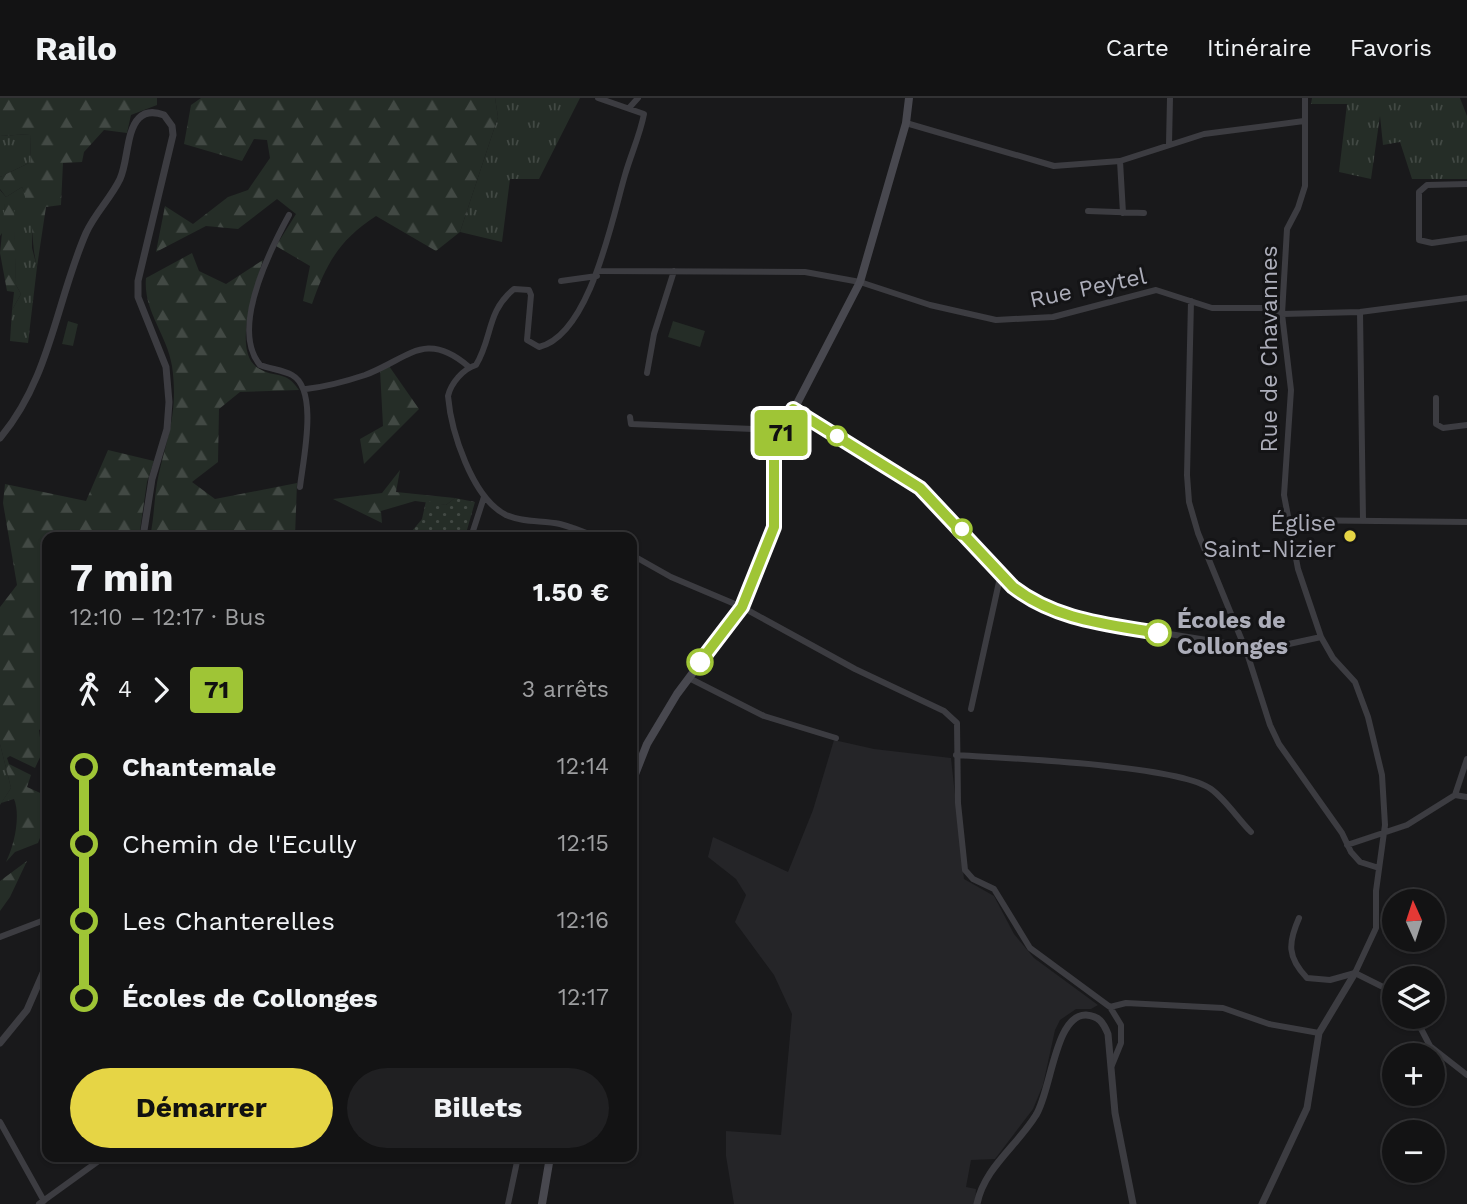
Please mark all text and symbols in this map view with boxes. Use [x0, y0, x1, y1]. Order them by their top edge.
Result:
text: Railo [35, 29, 117, 68]
text: Carte [1106, 34, 1169, 62]
text: Itinéraire [1207, 34, 1312, 62]
text: Favoris [1350, 34, 1432, 62]
street label: Rue de Chavannes [1256, 245, 1283, 453]
street label: Rue Peytel [1027, 262, 1149, 314]
line badge: 71 [750, 410, 812, 456]
text: 71 [769, 419, 793, 447]
unlabelled marker [827, 426, 847, 446]
place label: Église Saint-Nizier [1203, 510, 1336, 563]
unlabelled marker [952, 519, 972, 539]
marker: Église Saint-Nizier [1342, 528, 1358, 544]
text: 7 min [70, 556, 173, 600]
text: 1.50 € [533, 577, 609, 607]
text: 12:10 – 12:17 · Bus [70, 604, 266, 631]
place label: Écoles de Collonges [1177, 607, 1288, 660]
marker: Écoles de Collonges [1145, 620, 1171, 646]
unlabelled marker [687, 649, 713, 675]
icon: walk [70, 671, 108, 709]
icon: forward [142, 671, 180, 709]
text: 4 [118, 676, 132, 703]
text: 71 [204, 676, 229, 704]
text: 3 arrêts [522, 676, 609, 703]
text: Chantemale [122, 752, 276, 782]
text: 12:14 [557, 753, 609, 780]
text: Chemin de l'Ecully [122, 829, 357, 859]
text: 12:15 [557, 830, 609, 857]
north arrow [1382, 889, 1446, 952]
map controls [1382, 889, 1445, 1183]
text: Les Chanterelles [122, 906, 335, 936]
text: 12:16 [557, 907, 609, 934]
button: layers [1382, 966, 1445, 1029]
text: Écoles de Collonges [122, 983, 378, 1013]
text: 12:17 [558, 984, 609, 1011]
button: + [1382, 1043, 1445, 1106]
button: Démarrer [70, 1068, 333, 1148]
button: Billets [347, 1068, 609, 1148]
button: − [1382, 1120, 1445, 1183]

